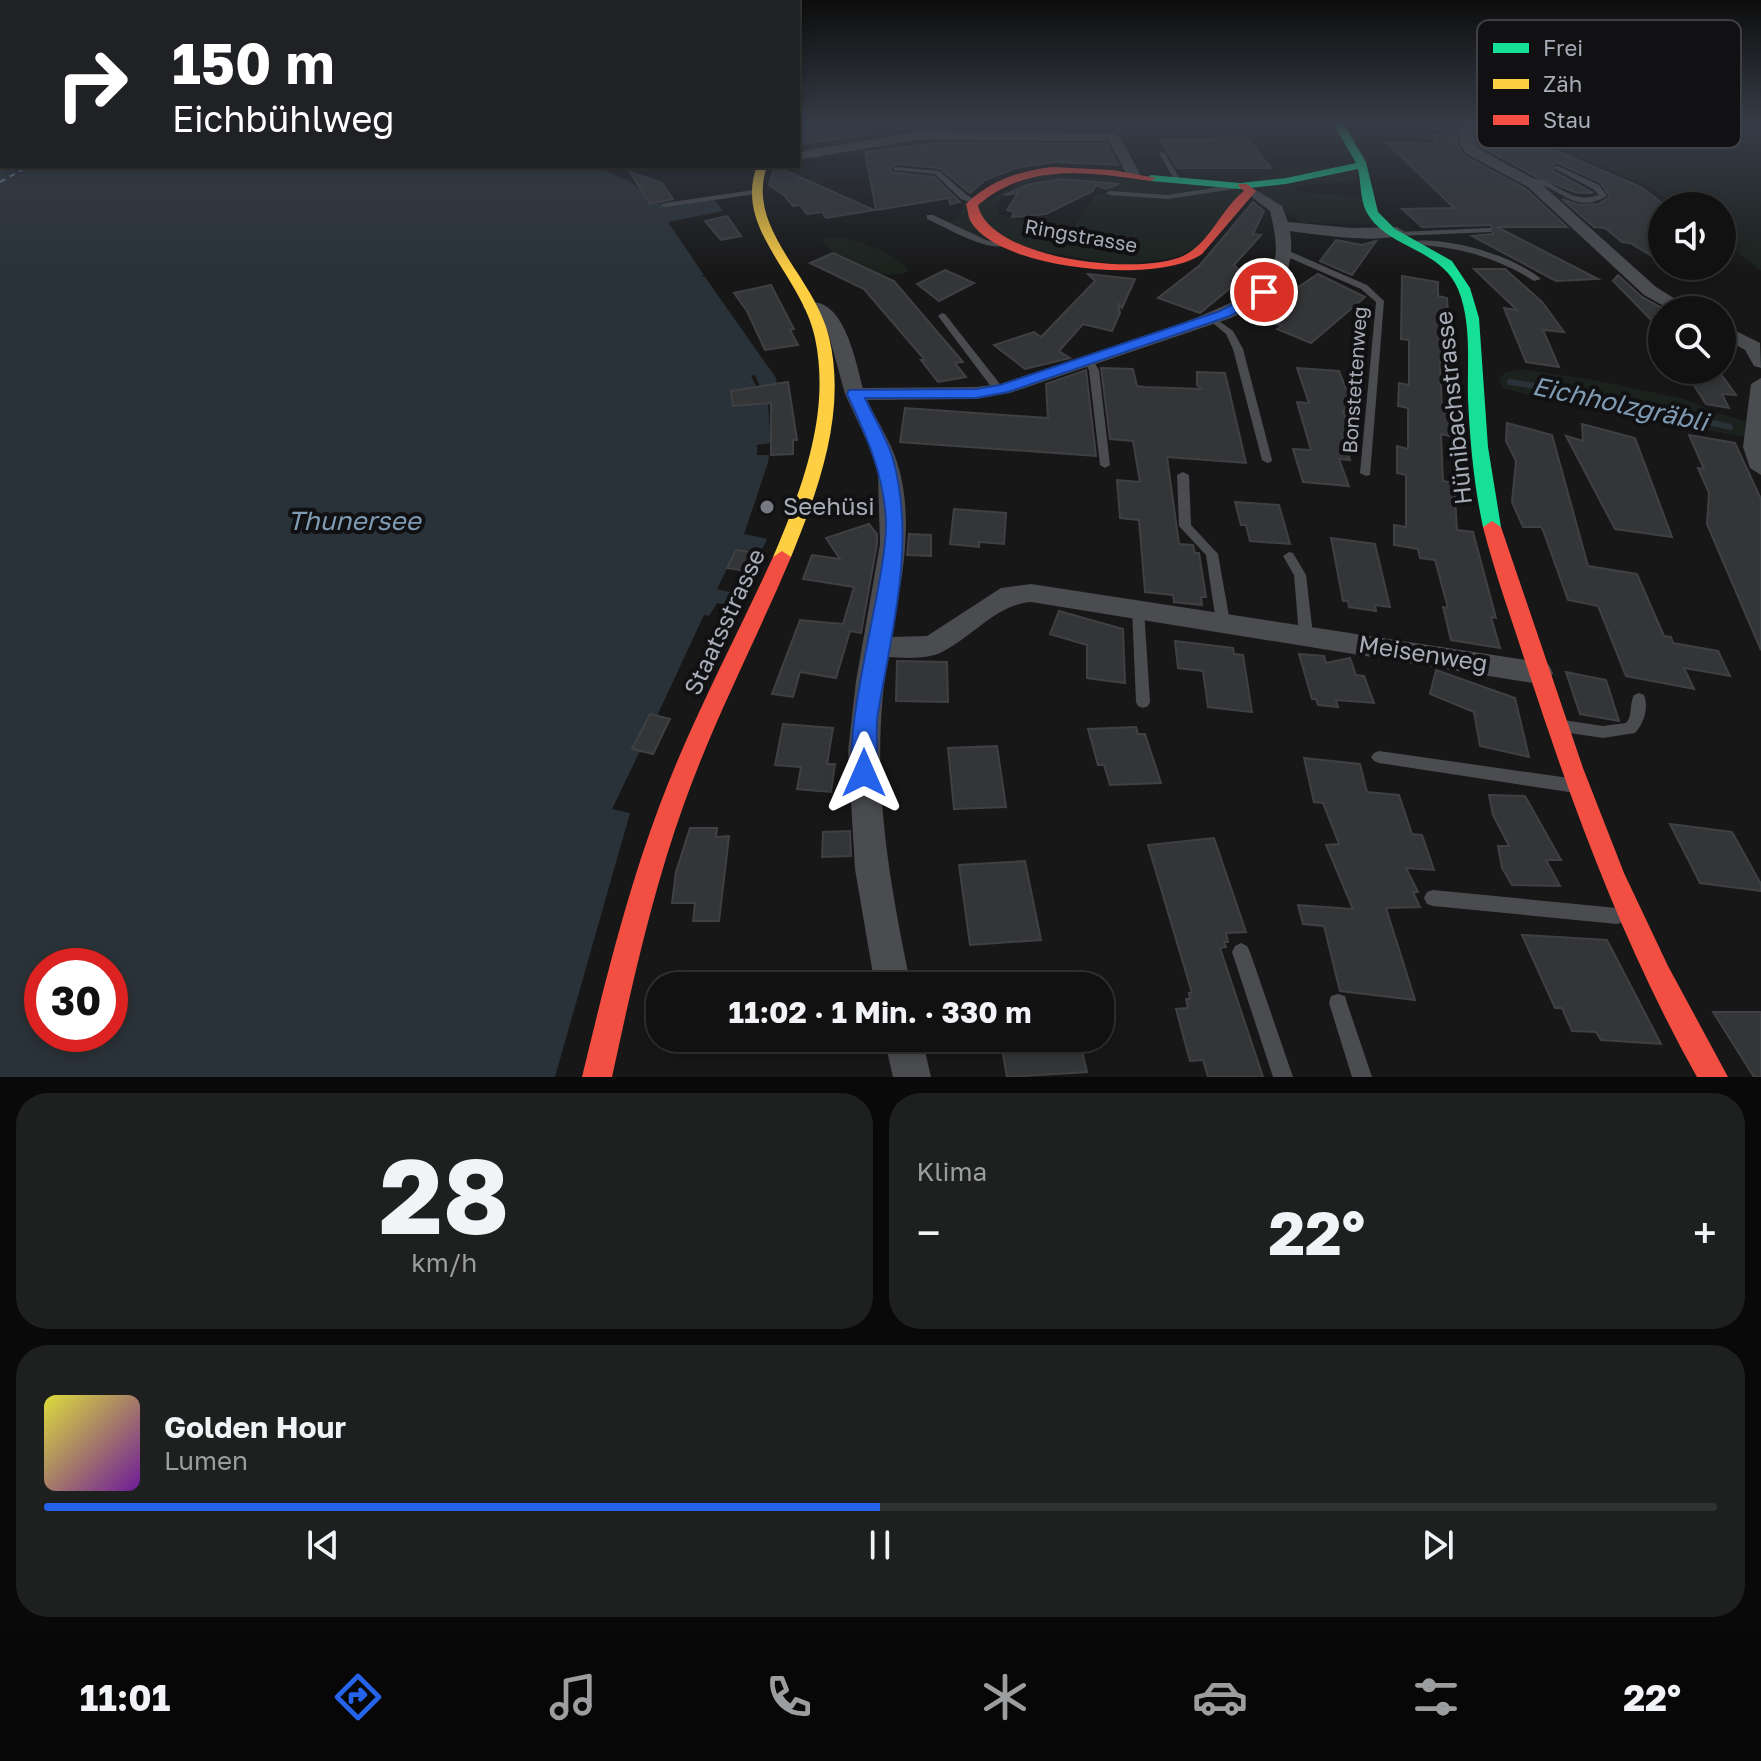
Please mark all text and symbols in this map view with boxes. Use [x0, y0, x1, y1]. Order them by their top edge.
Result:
legend [1477, 20, 1741, 148]
text: 150 m [172, 29, 334, 96]
icon: right [40, 32, 144, 136]
text: Frei [1543, 34, 1583, 61]
text: Zäh [1543, 70, 1582, 97]
text: Eichbühlweg [172, 97, 394, 140]
text: Stau [1543, 106, 1591, 133]
map controls [1648, 192, 1736, 384]
button: sound [1648, 192, 1736, 280]
street label: Ringstrasse [1023, 213, 1139, 257]
pin [1230, 258, 1298, 326]
icon: arrive [1242, 270, 1286, 314]
button: search [1648, 296, 1736, 384]
street label: Bonstettenweg [1337, 306, 1371, 454]
street label: Hünibachstrasse [1428, 310, 1477, 506]
water label: Eichholzgräbli [1530, 370, 1713, 438]
place label: Seehüsi [783, 491, 875, 520]
marker: Seehüsi [758, 498, 776, 516]
water label: Thunersee [288, 505, 422, 536]
street label: Staatsstrasse [677, 544, 770, 699]
street label: Meisenweg [1357, 628, 1490, 677]
position arrow [822, 731, 906, 815]
speed limit sign: 30 [24, 948, 128, 1052]
text: 11:02 · 1 Min. · 330 m [729, 994, 1031, 1030]
text: 28 [379, 1132, 509, 1257]
text: Klima [917, 1156, 987, 1187]
text: 22° [1268, 1196, 1365, 1268]
text: − [917, 1206, 941, 1259]
text: + [1693, 1206, 1717, 1259]
text: km/h [411, 1247, 477, 1278]
text: Golden Hour [164, 1409, 346, 1445]
text: Lumen [164, 1445, 248, 1476]
icon: previous [301, 1523, 345, 1567]
icon: pause [858, 1523, 902, 1567]
icon: next [1416, 1523, 1460, 1567]
icon: directions [330, 1669, 386, 1725]
icon: music [545, 1669, 601, 1725]
icon: phone [761, 1669, 817, 1725]
icon: climate [977, 1669, 1033, 1725]
icon: car [1192, 1669, 1248, 1725]
icon: filters [1408, 1669, 1464, 1725]
text: 11:01 [80, 1676, 170, 1719]
text: 22° [1623, 1676, 1681, 1719]

